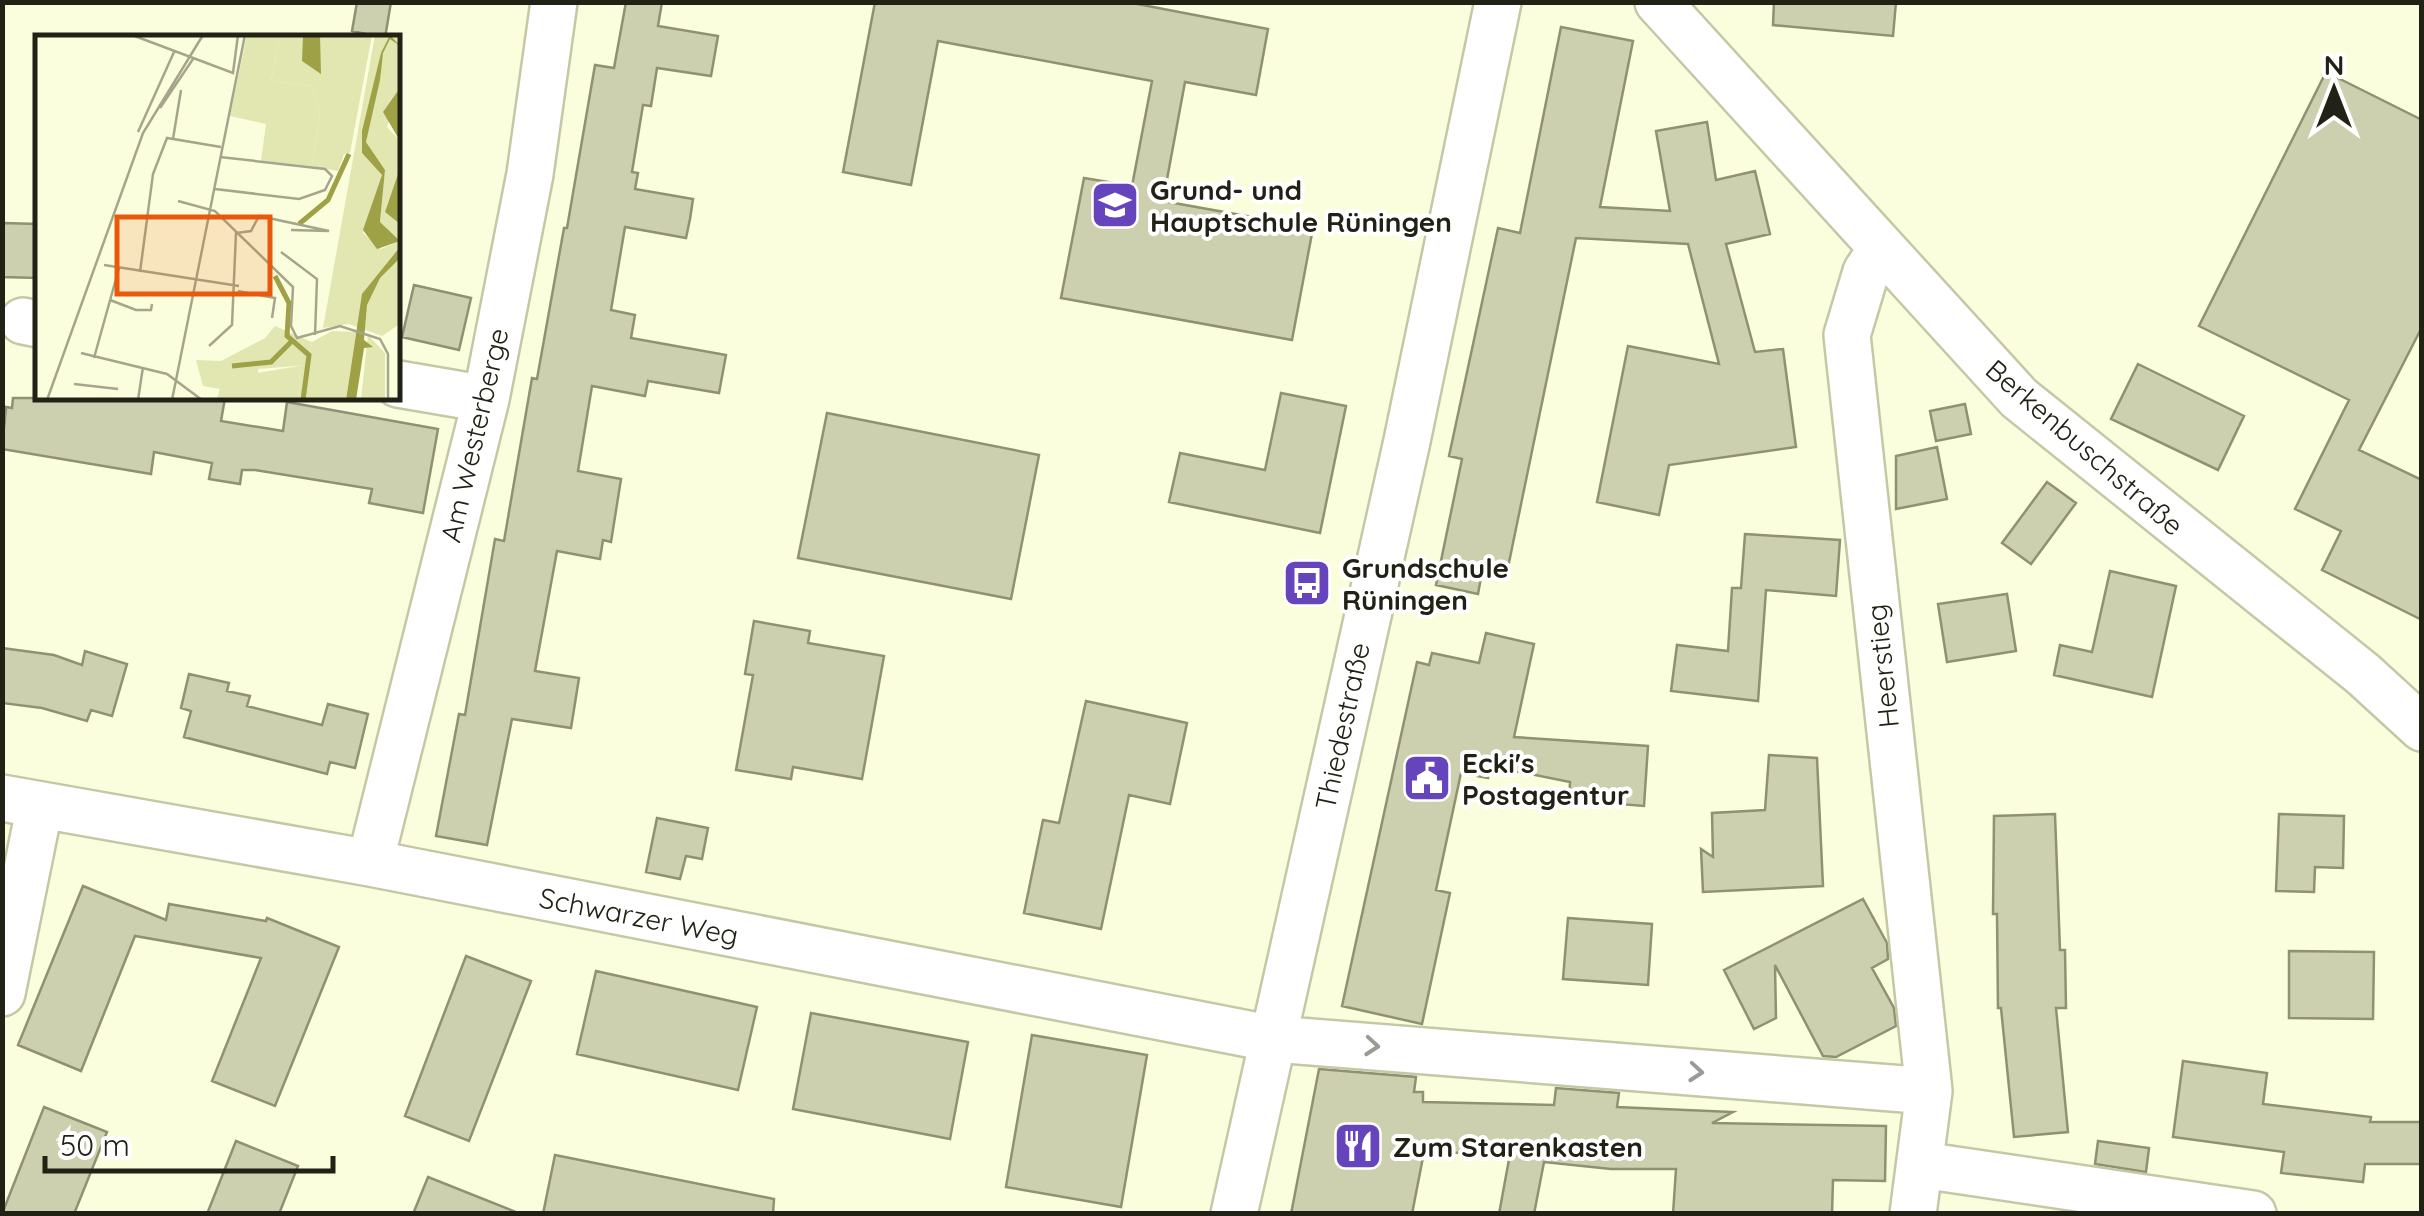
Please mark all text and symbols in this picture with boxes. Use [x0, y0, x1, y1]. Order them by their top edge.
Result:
inset map [35, 35, 400, 400]
north arrow [2284, 40, 2384, 140]
text: N [2324, 47, 2344, 82]
place label: Grund- und Hauptschule Rüningen [1150, 172, 1452, 239]
school or university icon: Grund- und Hauptschule Rüningen [1089, 179, 1141, 231]
street label: Am Westerberge [432, 325, 516, 545]
street label: Berkenbuschstraße [1979, 352, 2191, 542]
place label: Grundschule Rüningen [1342, 550, 1509, 617]
bus stop icon: Grundschule Rüningen [1281, 557, 1333, 609]
street label: Heerstieg [1858, 602, 1906, 730]
street label: Thiedestraße [1307, 639, 1377, 813]
place label: Ecki's Postagentur [1462, 745, 1629, 812]
public building icon: Ecki's Postagentur [1401, 752, 1453, 804]
street label: Schwarzer Weg [536, 880, 742, 952]
one-way arrow [1364, 1035, 1380, 1057]
one-way arrow [1688, 1061, 1704, 1082]
scale bar [45, 1111, 332, 1173]
restaurant icon: Zum Starenkasten [1332, 1120, 1384, 1172]
text: 50 m [60, 1126, 130, 1164]
place label: Zum Starenkasten [1393, 1129, 1643, 1164]

